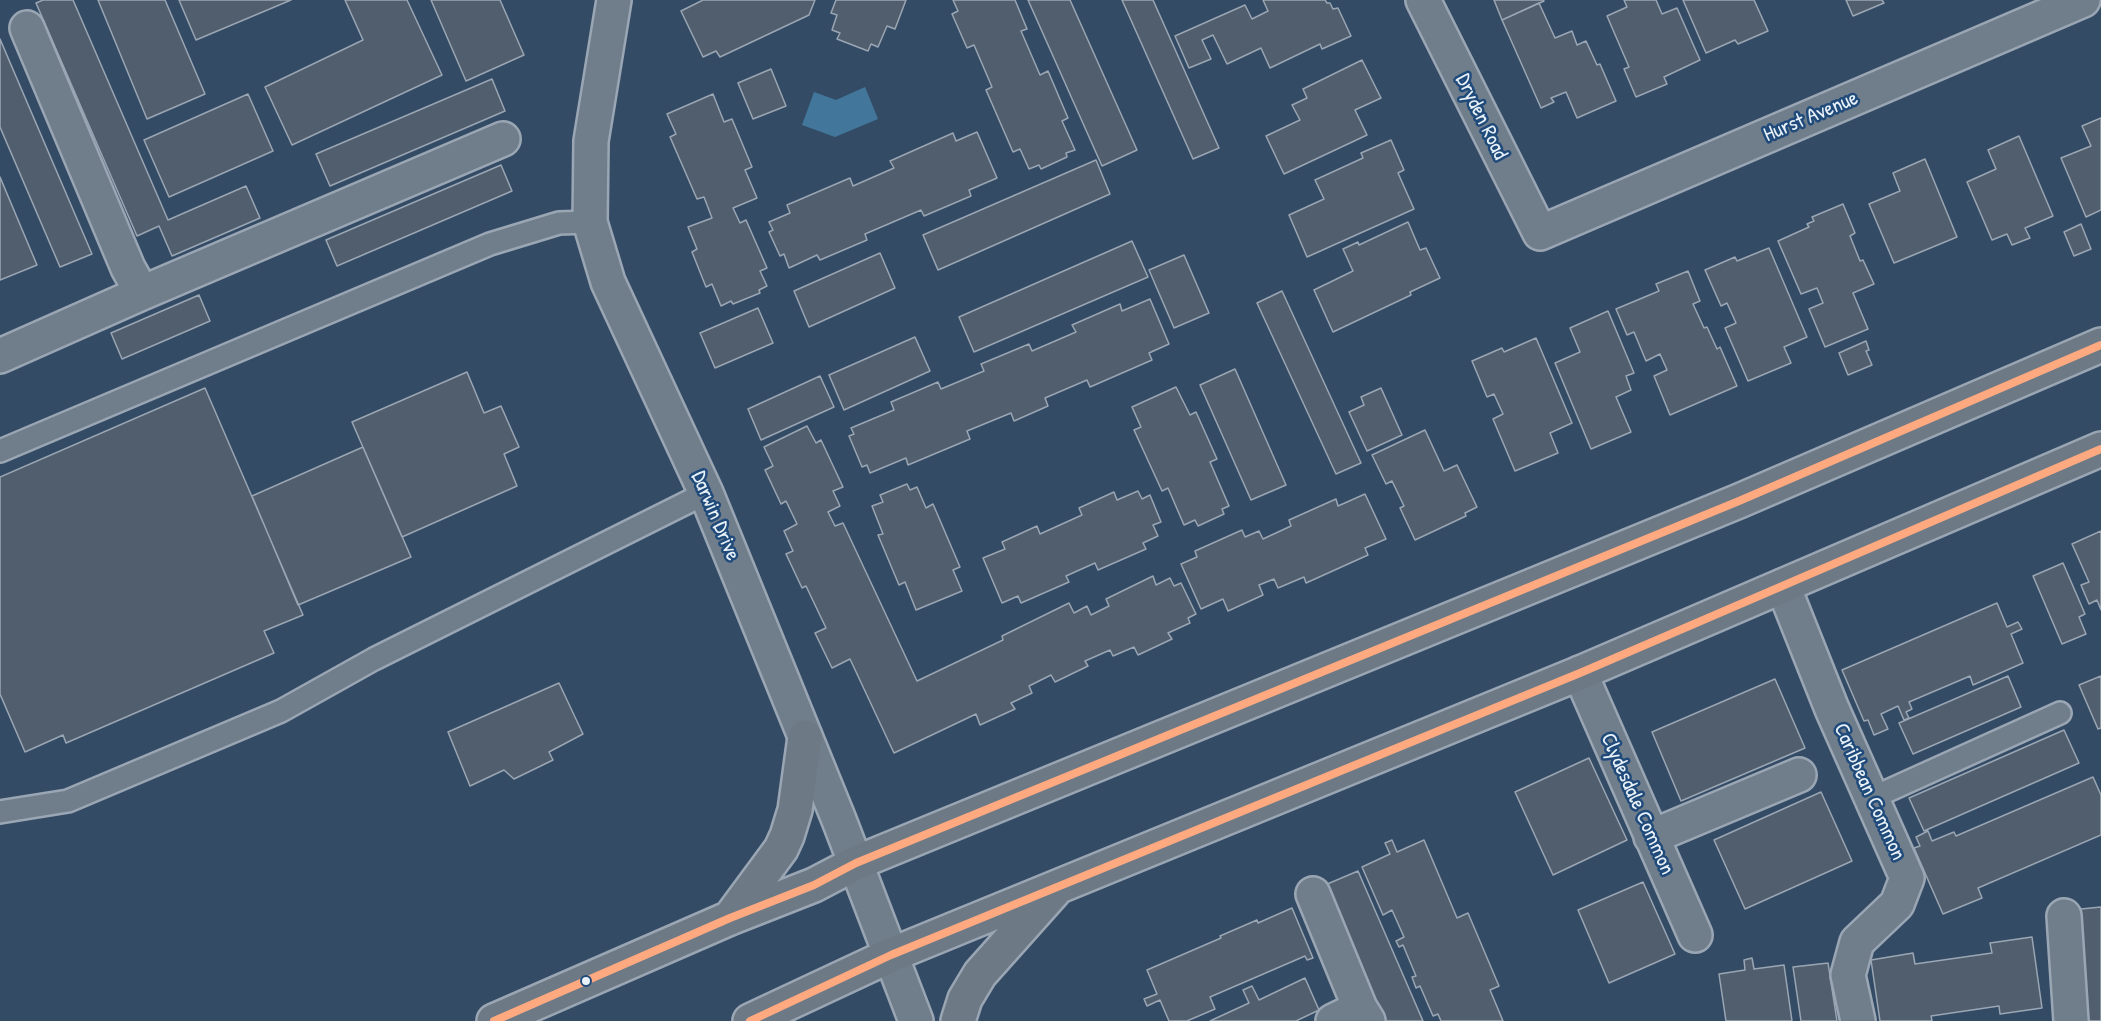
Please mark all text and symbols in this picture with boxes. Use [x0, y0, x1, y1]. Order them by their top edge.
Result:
street label: Dryden Road [1449, 70, 1513, 164]
street label: Hurst Avenue [1760, 86, 1862, 148]
street label: Darwin Drive [685, 468, 745, 564]
street label: Caribbean Common [1828, 720, 1910, 864]
street label: Clydesdale Common [1595, 729, 1679, 879]
unlabelled marker [580, 975, 592, 987]

